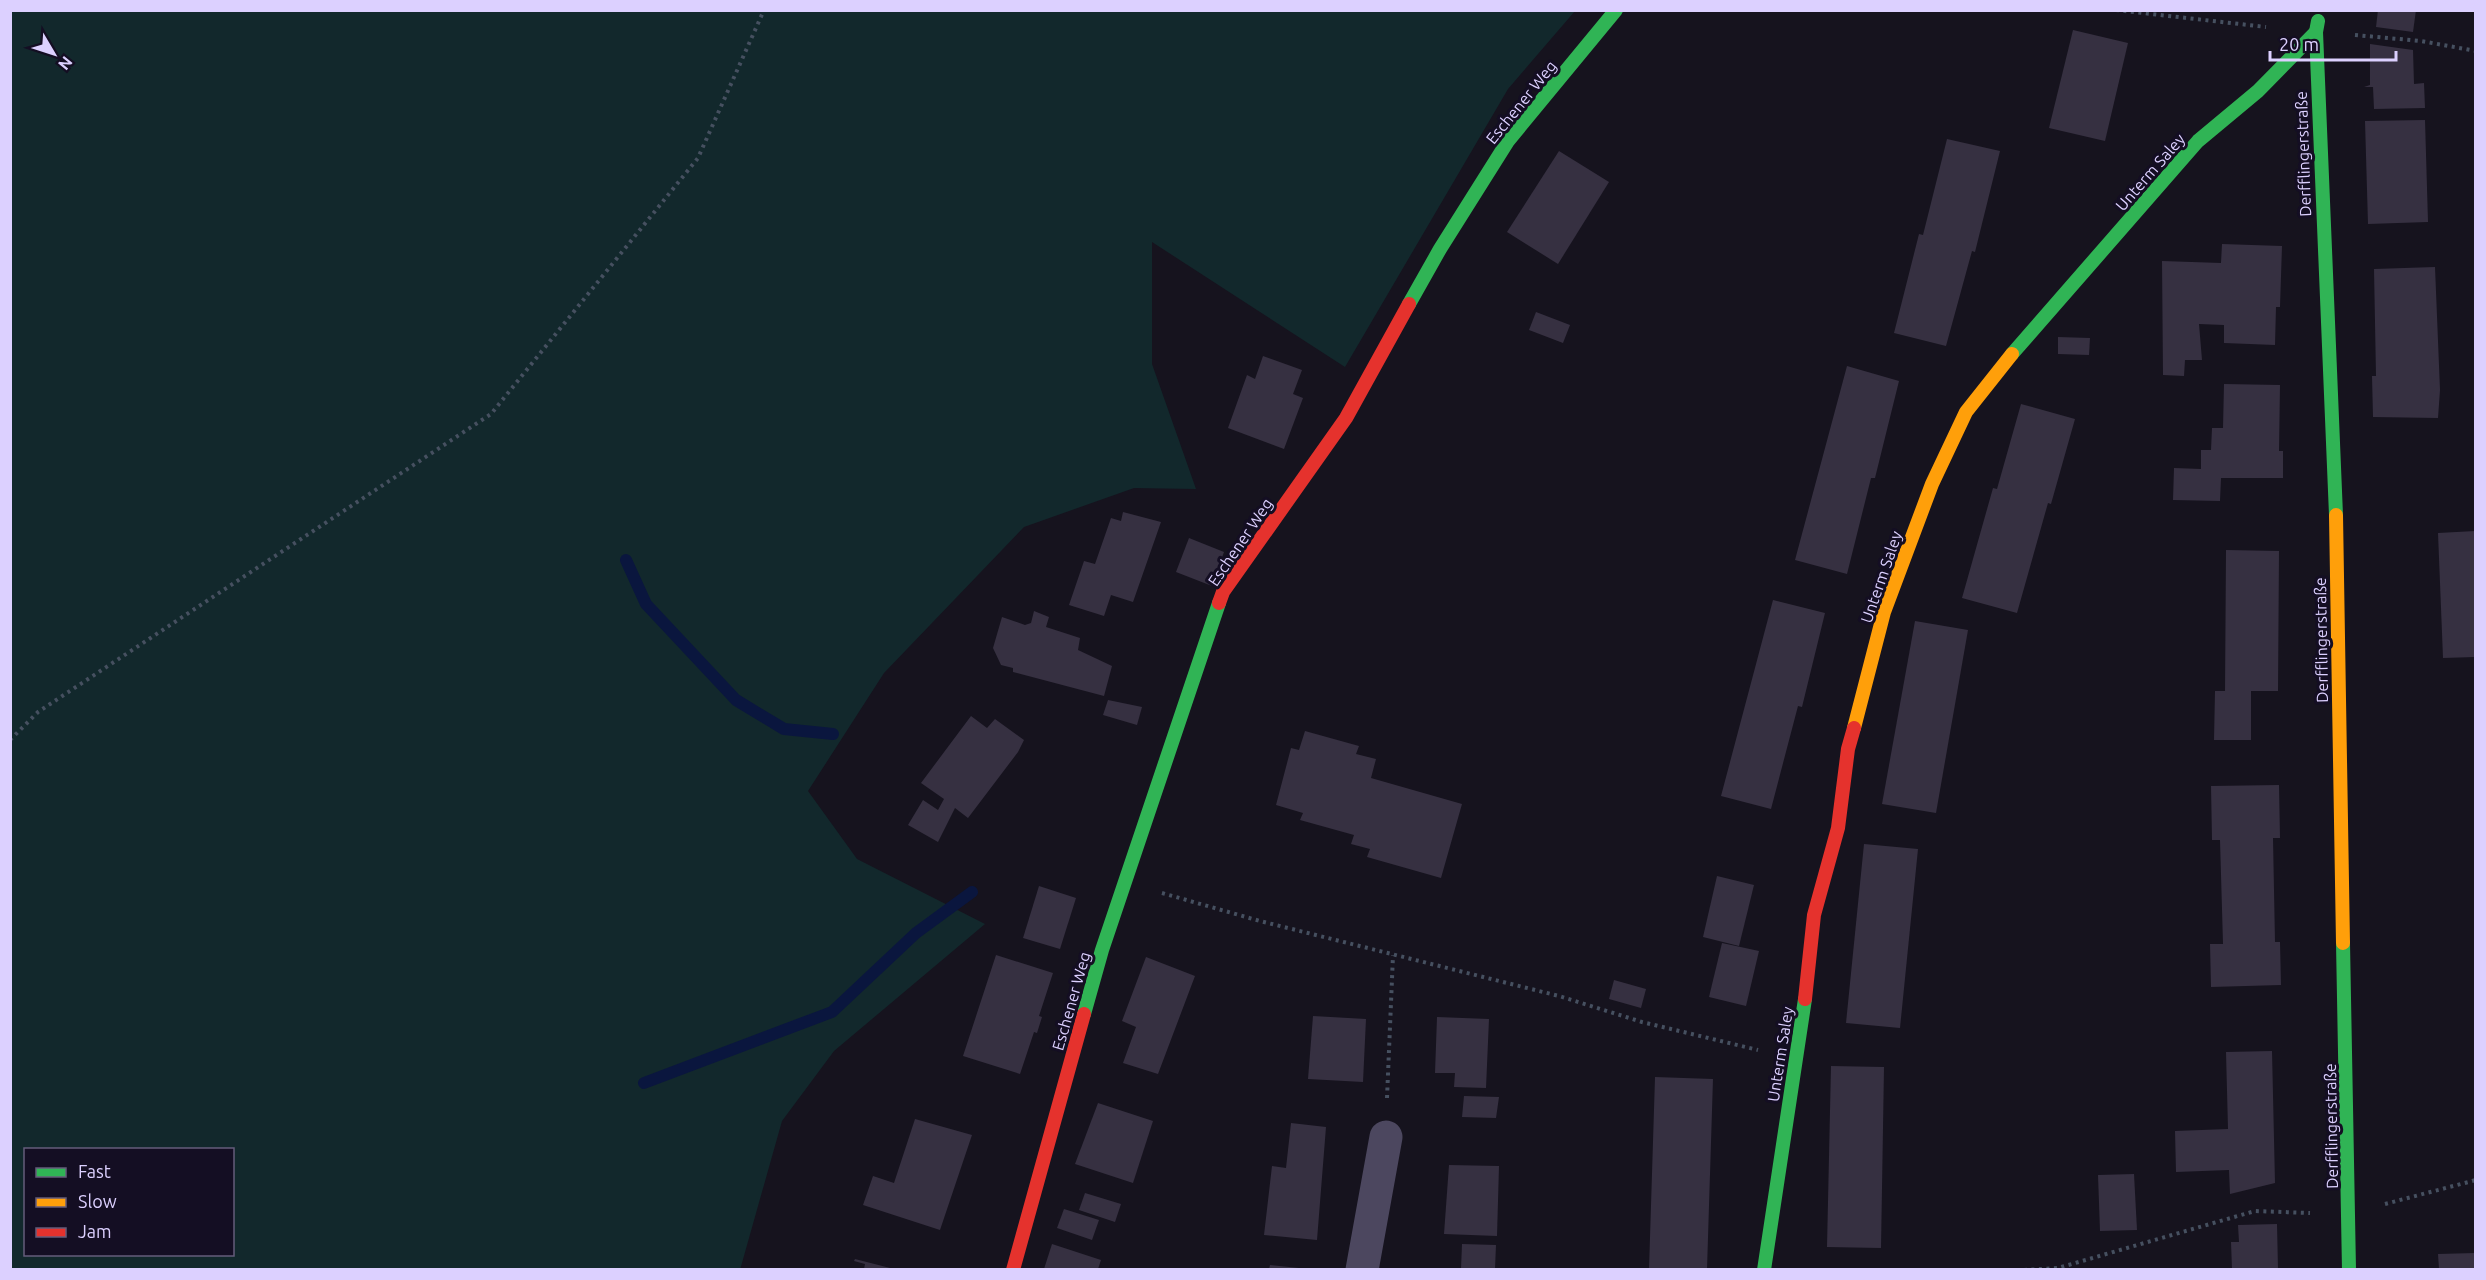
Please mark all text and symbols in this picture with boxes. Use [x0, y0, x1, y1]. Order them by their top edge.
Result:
north arrow [24, 24, 84, 84]
scale bar [2270, 24, 2396, 62]
text: 20 m [2279, 34, 2319, 54]
text: N [55, 53, 76, 74]
street label: Eschener Weg [1482, 57, 1560, 147]
street label: Derfflingerstraße [2292, 91, 2314, 217]
street label: Unterm Saley [2112, 130, 2188, 214]
street label: Eschener Weg [1204, 495, 1276, 589]
street label: Unterm Saley [1857, 528, 1905, 625]
street label: Derfflingerstraße [2311, 577, 2331, 703]
street label: Eschener Weg [1048, 950, 1094, 1052]
street label: Unterm Saley [1764, 1005, 1796, 1103]
street label: Derfflingerstraße [2321, 1063, 2341, 1189]
legend [24, 1148, 234, 1256]
text: Fast [78, 1161, 111, 1181]
text: Slow [78, 1191, 117, 1211]
text: Jam [78, 1221, 112, 1241]

